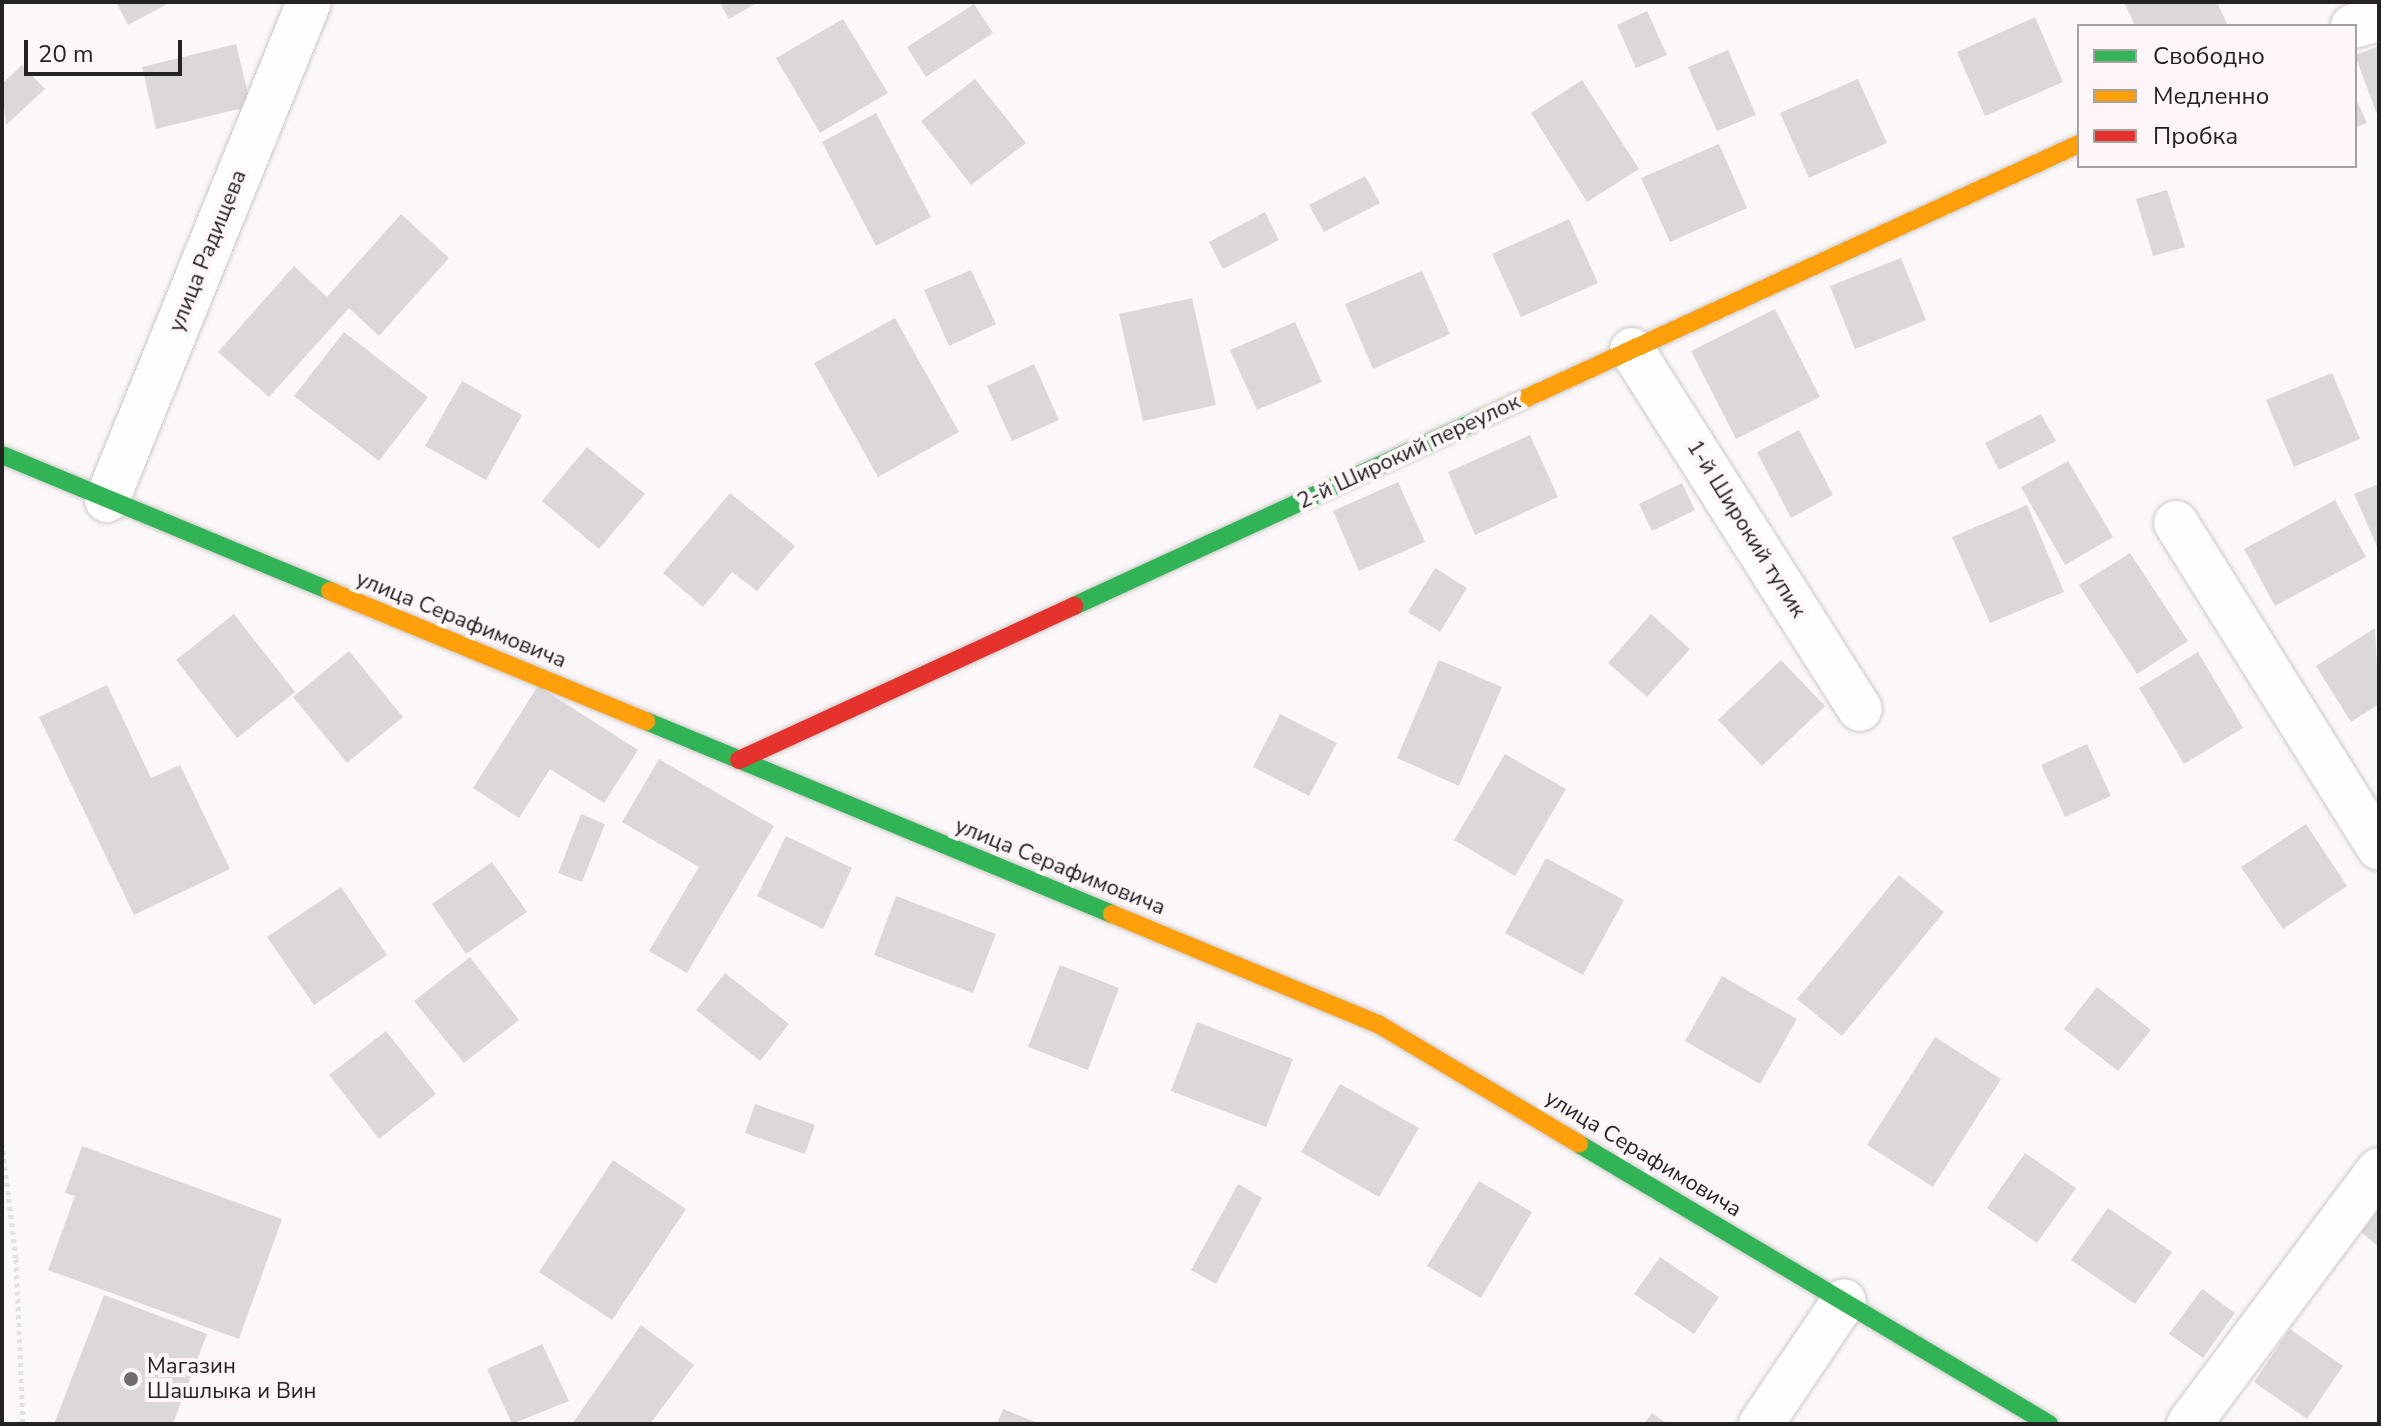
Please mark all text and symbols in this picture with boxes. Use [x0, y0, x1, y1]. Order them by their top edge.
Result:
scale bar [28, 24, 186, 74]
legend [2077, 24, 2357, 168]
text: 20 m [38, 38, 94, 70]
text: Свободно [2153, 40, 2265, 72]
text: Медленно [2153, 80, 2269, 112]
text: Пробка [2153, 120, 2238, 152]
street label: улица Радищева [163, 166, 253, 336]
street label: 2-й Широкий переулок [1293, 389, 1525, 515]
street label: 1-й Широкий тупик [1681, 435, 1811, 623]
street label: улица Серафимовича [352, 566, 570, 674]
street label: улица Серафимовича [951, 813, 1169, 921]
street label: улица Серафимовича [1540, 1085, 1746, 1223]
place label: Магазин Шашлыка и Вин [147, 1353, 317, 1404]
marker: Магазин Шашлыка и Вин [122, 1370, 140, 1388]

